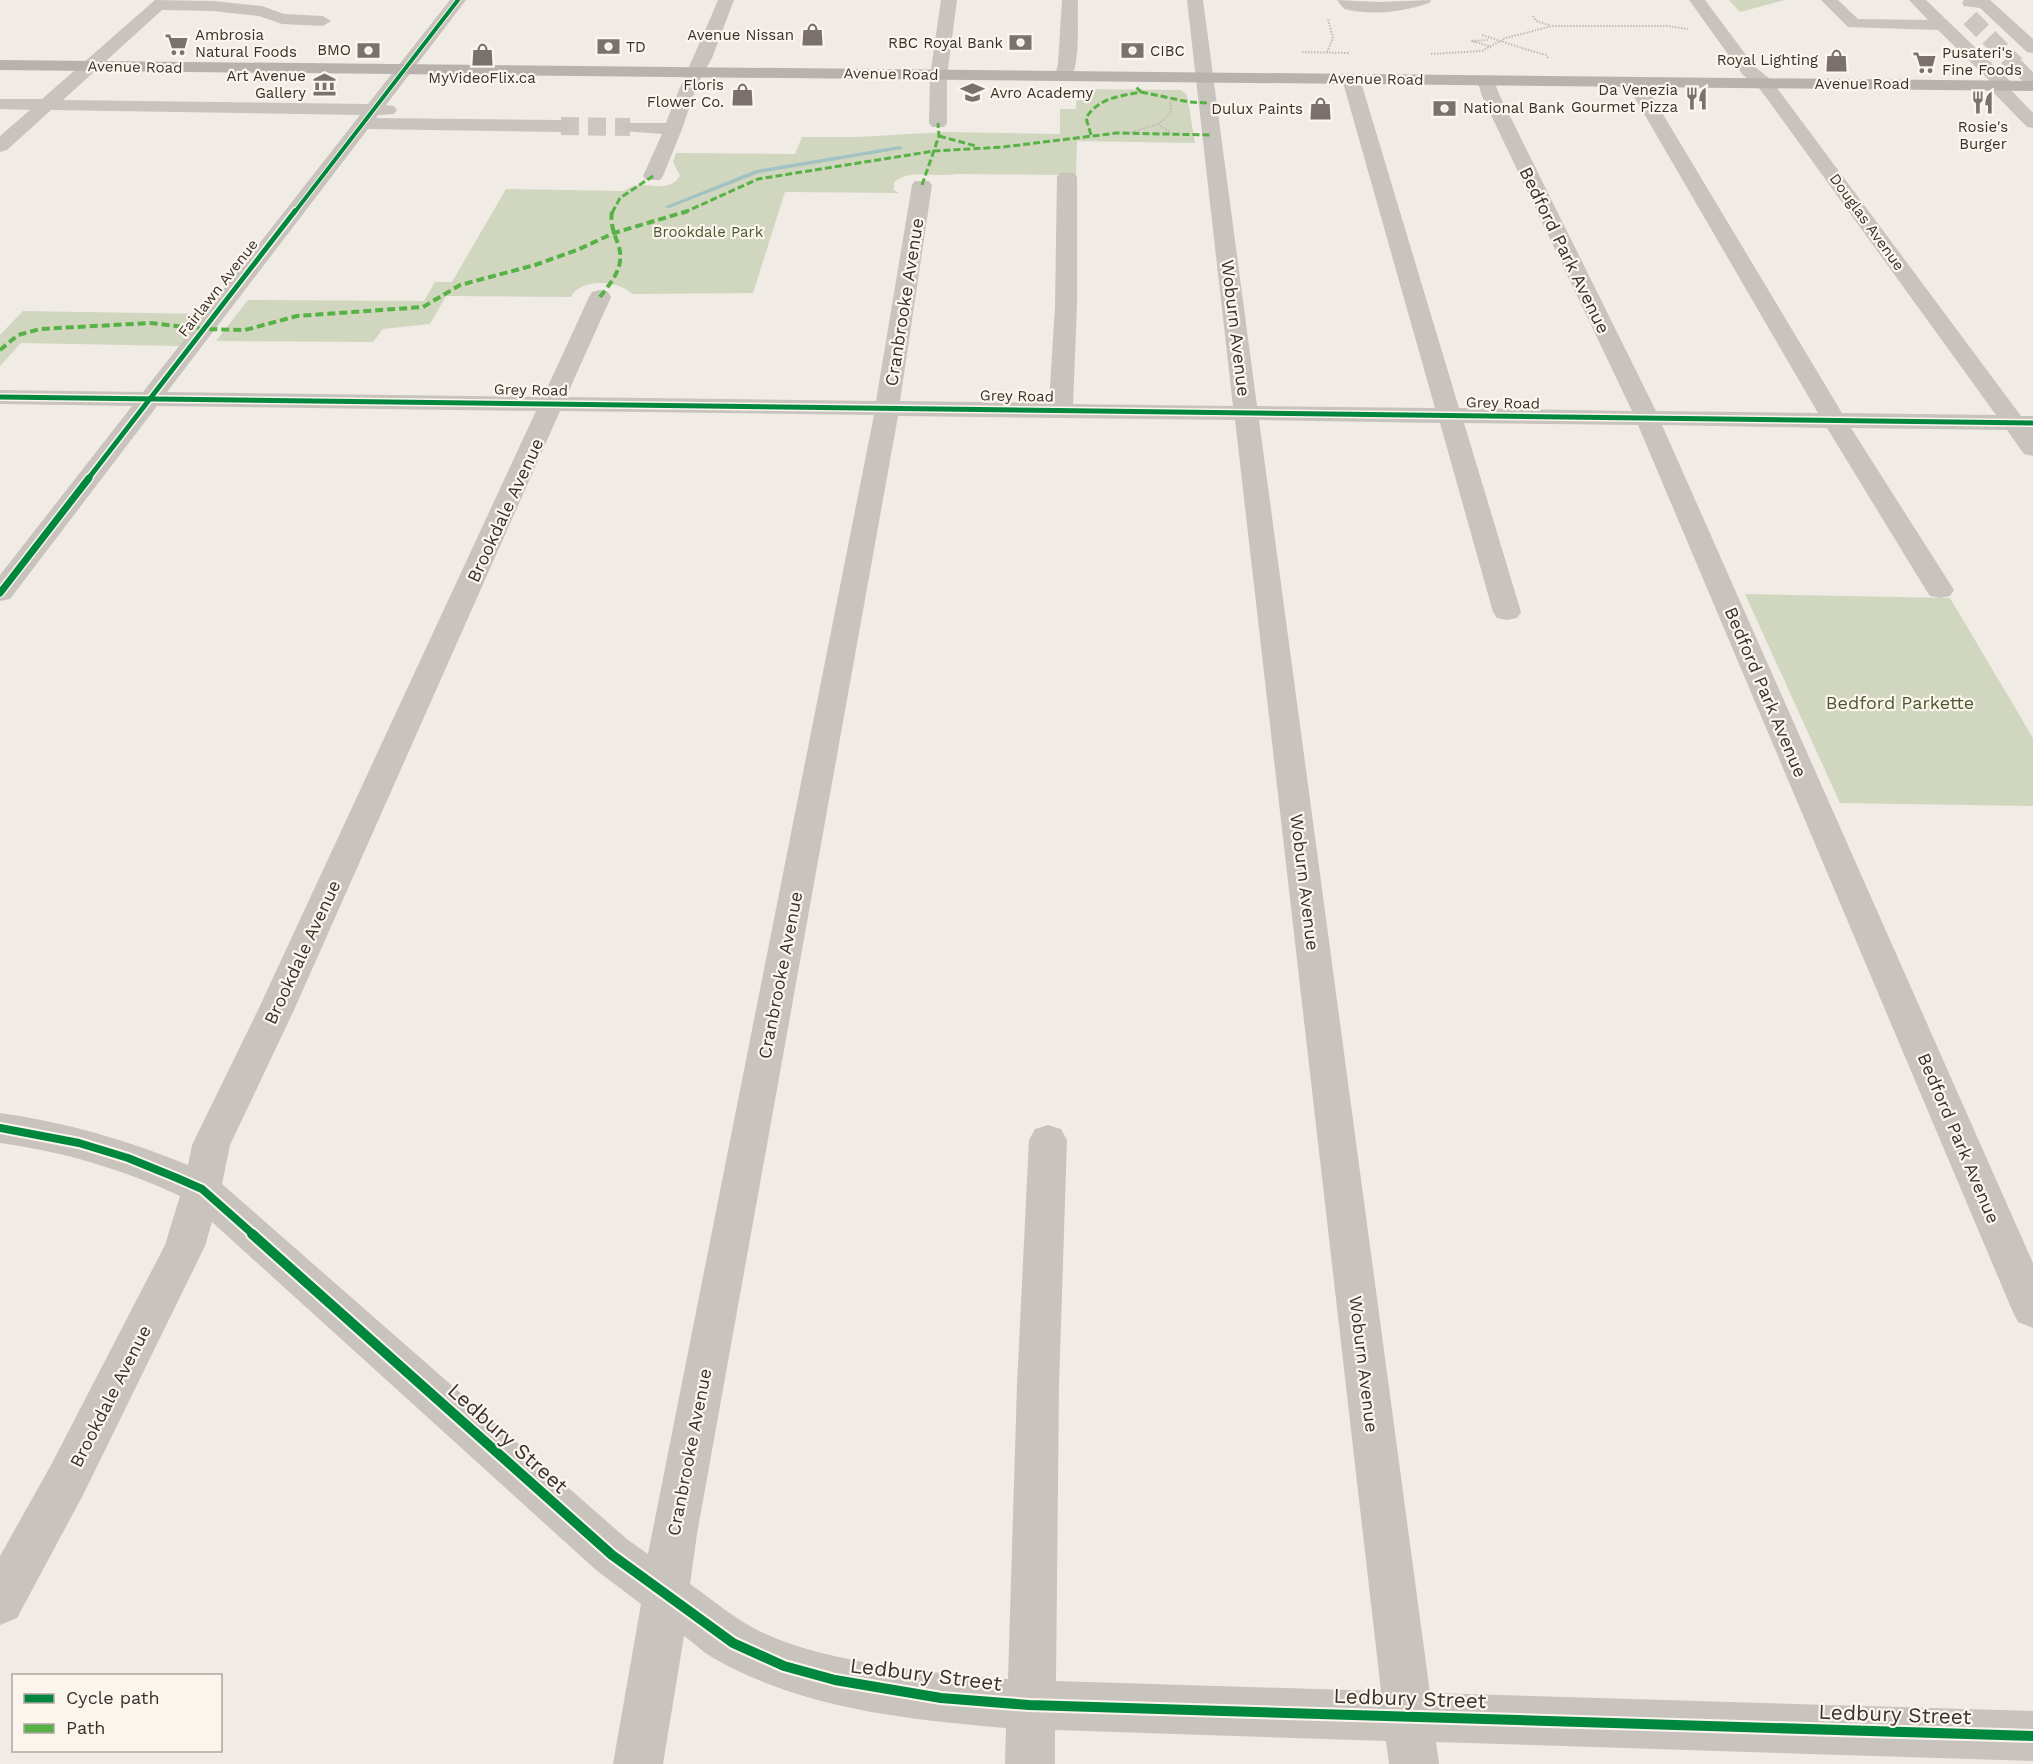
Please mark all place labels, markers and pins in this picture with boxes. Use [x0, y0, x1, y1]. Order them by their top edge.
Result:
shop icon: Avenue Nissan [799, 22, 825, 48]
place label: Ambrosia Natural Foods [195, 26, 297, 61]
place label: Avenue Nissan [687, 26, 794, 44]
bank icon: RBC Royal Bank [1008, 30, 1034, 56]
supermarket icon: Ambrosia Natural Foods [164, 31, 190, 57]
bank icon: TD [595, 34, 621, 60]
place label: RBC Royal Bank [888, 34, 1003, 52]
bank icon: BMO [356, 37, 382, 63]
place label: TD [626, 38, 646, 56]
bank icon: CIBC [1119, 38, 1145, 64]
place label: BMO [317, 41, 351, 59]
shop icon: MyVideoFlix.ca [469, 41, 495, 67]
place label: CIBC [1150, 42, 1185, 60]
place label: Pusateri's Fine Foods [1942, 44, 2022, 79]
shop icon: Royal Lighting [1823, 47, 1849, 73]
supermarket icon: Pusateri's Fine Foods [1911, 49, 1937, 75]
place label: Royal Lighting [1717, 51, 1818, 69]
place label: Art Avenue Gallery [227, 67, 306, 102]
place label: MyVideoFlix.ca [428, 69, 536, 87]
museum icon: Art Avenue Gallery [311, 72, 337, 98]
place label: Floris Flower Co. [647, 76, 724, 111]
school or university icon: Avro Academy [959, 80, 985, 106]
shop icon: Floris Flower Co. [729, 81, 755, 107]
place label: Da Venezia Gourmet Pizza [1571, 81, 1679, 116]
place label: Avro Academy [990, 84, 1093, 102]
restaurant icon: Da Venezia Gourmet Pizza [1683, 86, 1709, 112]
restaurant icon: Rosie's Burger [1970, 90, 1996, 116]
bank icon: National Bank [1432, 95, 1458, 121]
shop icon: Dulux Paints [1308, 96, 1334, 122]
place label: National Bank [1463, 99, 1565, 117]
place label: Dulux Paints [1211, 100, 1303, 118]
place label: Rosie's Burger [1958, 118, 2008, 153]

